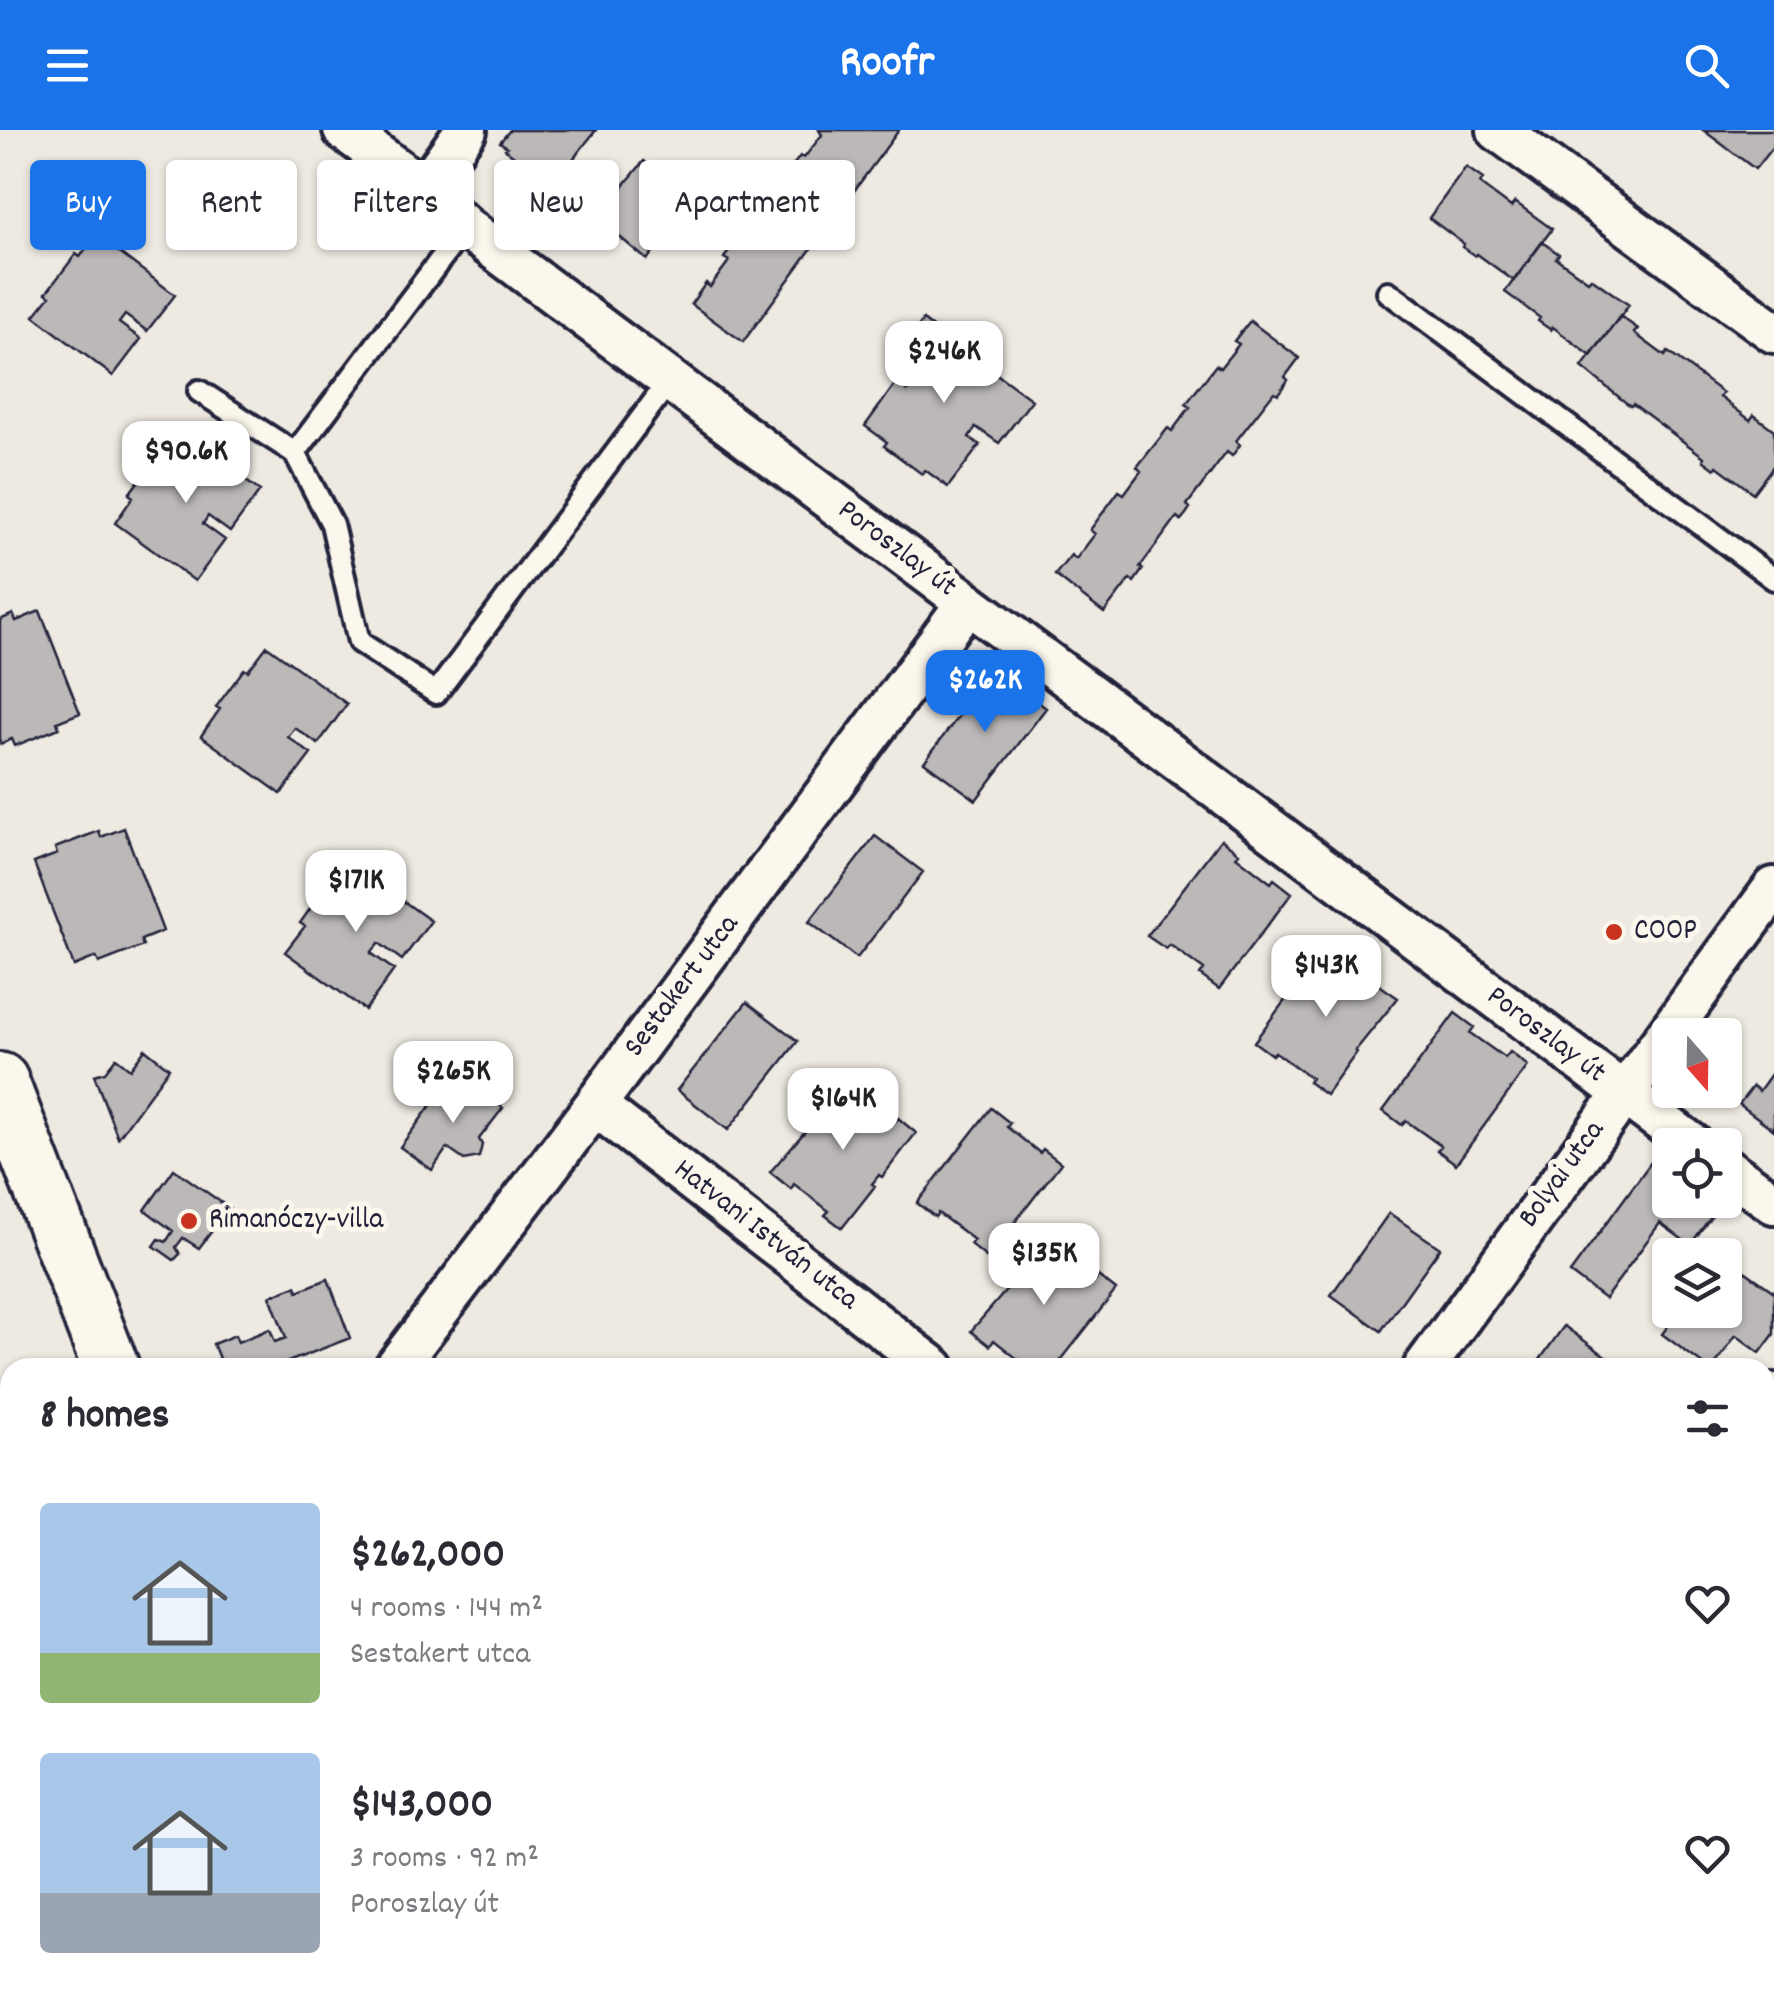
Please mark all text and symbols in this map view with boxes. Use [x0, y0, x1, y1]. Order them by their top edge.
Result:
text: Roofr [840, 33, 934, 97]
icon: menu [40, 38, 95, 93]
icon: search [1679, 38, 1734, 93]
chip: Buy [30, 160, 146, 250]
chip: Rent [166, 160, 297, 250]
chip: Filters [317, 160, 474, 250]
chip: New [494, 160, 619, 250]
chip: Apartment [639, 160, 855, 250]
pin: $246K [874, 321, 1014, 406]
text: $246K [907, 330, 981, 376]
pin: $90.6K [105, 421, 267, 506]
text: $90.6K [144, 430, 228, 476]
street label: Poroszlay út [827, 491, 965, 609]
pin: $262K [915, 650, 1055, 735]
text: $262K [948, 659, 1022, 705]
pin: $171K [286, 850, 426, 935]
text: $171K [327, 859, 385, 905]
street label: Sestakert utca [615, 906, 752, 1067]
place label: COOP [1634, 911, 1697, 954]
marker: COOP [1603, 921, 1625, 943]
pin: $143K [1256, 935, 1396, 1020]
text: $143K [1293, 944, 1359, 990]
street label: Poroszlay út [1476, 977, 1614, 1095]
north arrow [1652, 1018, 1742, 1108]
map controls [1652, 1018, 1742, 1328]
pin: $265K [383, 1041, 523, 1126]
text: $265K [415, 1050, 491, 1096]
pin: $164K [773, 1068, 913, 1153]
text: $164K [810, 1077, 876, 1123]
street label: Bolyai utca [1509, 1112, 1617, 1238]
button: locate [1652, 1128, 1742, 1218]
street label: Hatvani István utca [663, 1150, 867, 1323]
place label: Rimanóczy-villa [209, 1200, 384, 1243]
marker: Rimanóczy-villa [178, 1210, 200, 1232]
pin: $135K [974, 1223, 1114, 1308]
text: $135K [1010, 1232, 1078, 1278]
button: layers [1652, 1238, 1742, 1328]
text: 8 homes [40, 1388, 169, 1448]
icon: filters [1680, 1391, 1735, 1446]
text: $262,000 [350, 1527, 505, 1587]
icon: home [120, 1543, 240, 1663]
icon: heart [1680, 1576, 1735, 1631]
text: 4 rooms · 144 m² [350, 1587, 543, 1633]
text: Sestakert utca [350, 1633, 530, 1679]
text: $143,000 [350, 1777, 493, 1837]
icon: home [120, 1793, 240, 1913]
icon: heart [1680, 1826, 1735, 1881]
text: 3 rooms · 92 m² [350, 1837, 539, 1883]
text: Poroszlay út [350, 1883, 499, 1929]

